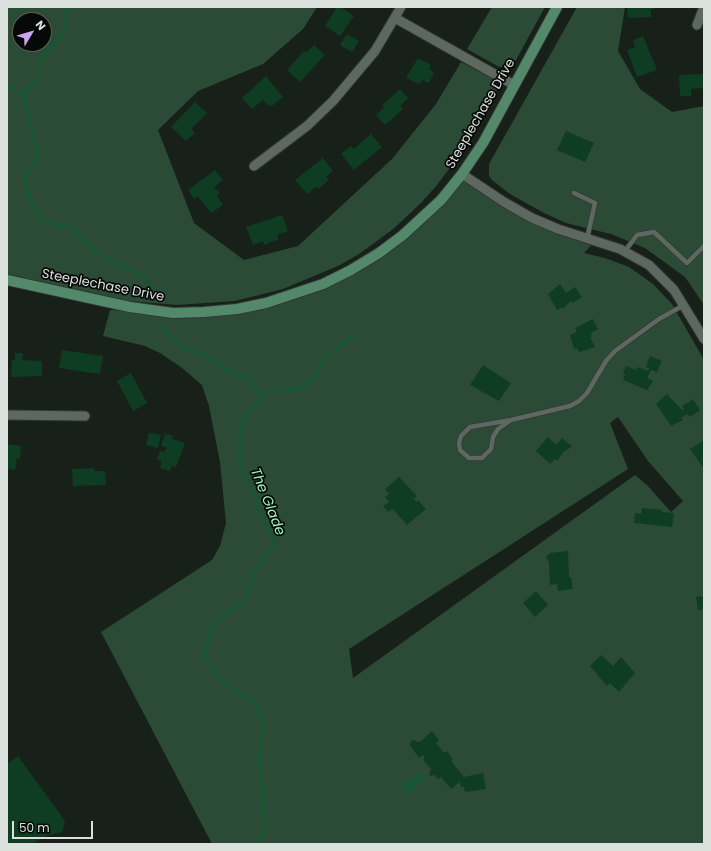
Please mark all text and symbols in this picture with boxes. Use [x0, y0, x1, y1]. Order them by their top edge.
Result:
north arrow [12, 12, 52, 52]
text: N [32, 17, 50, 33]
street label: Steeplechase Drive [443, 56, 519, 172]
street label: Steeplechase Drive [40, 266, 166, 306]
water label: The Glade [246, 466, 288, 538]
scale bar [14, 813, 95, 839]
text: 50 m [19, 819, 50, 836]

